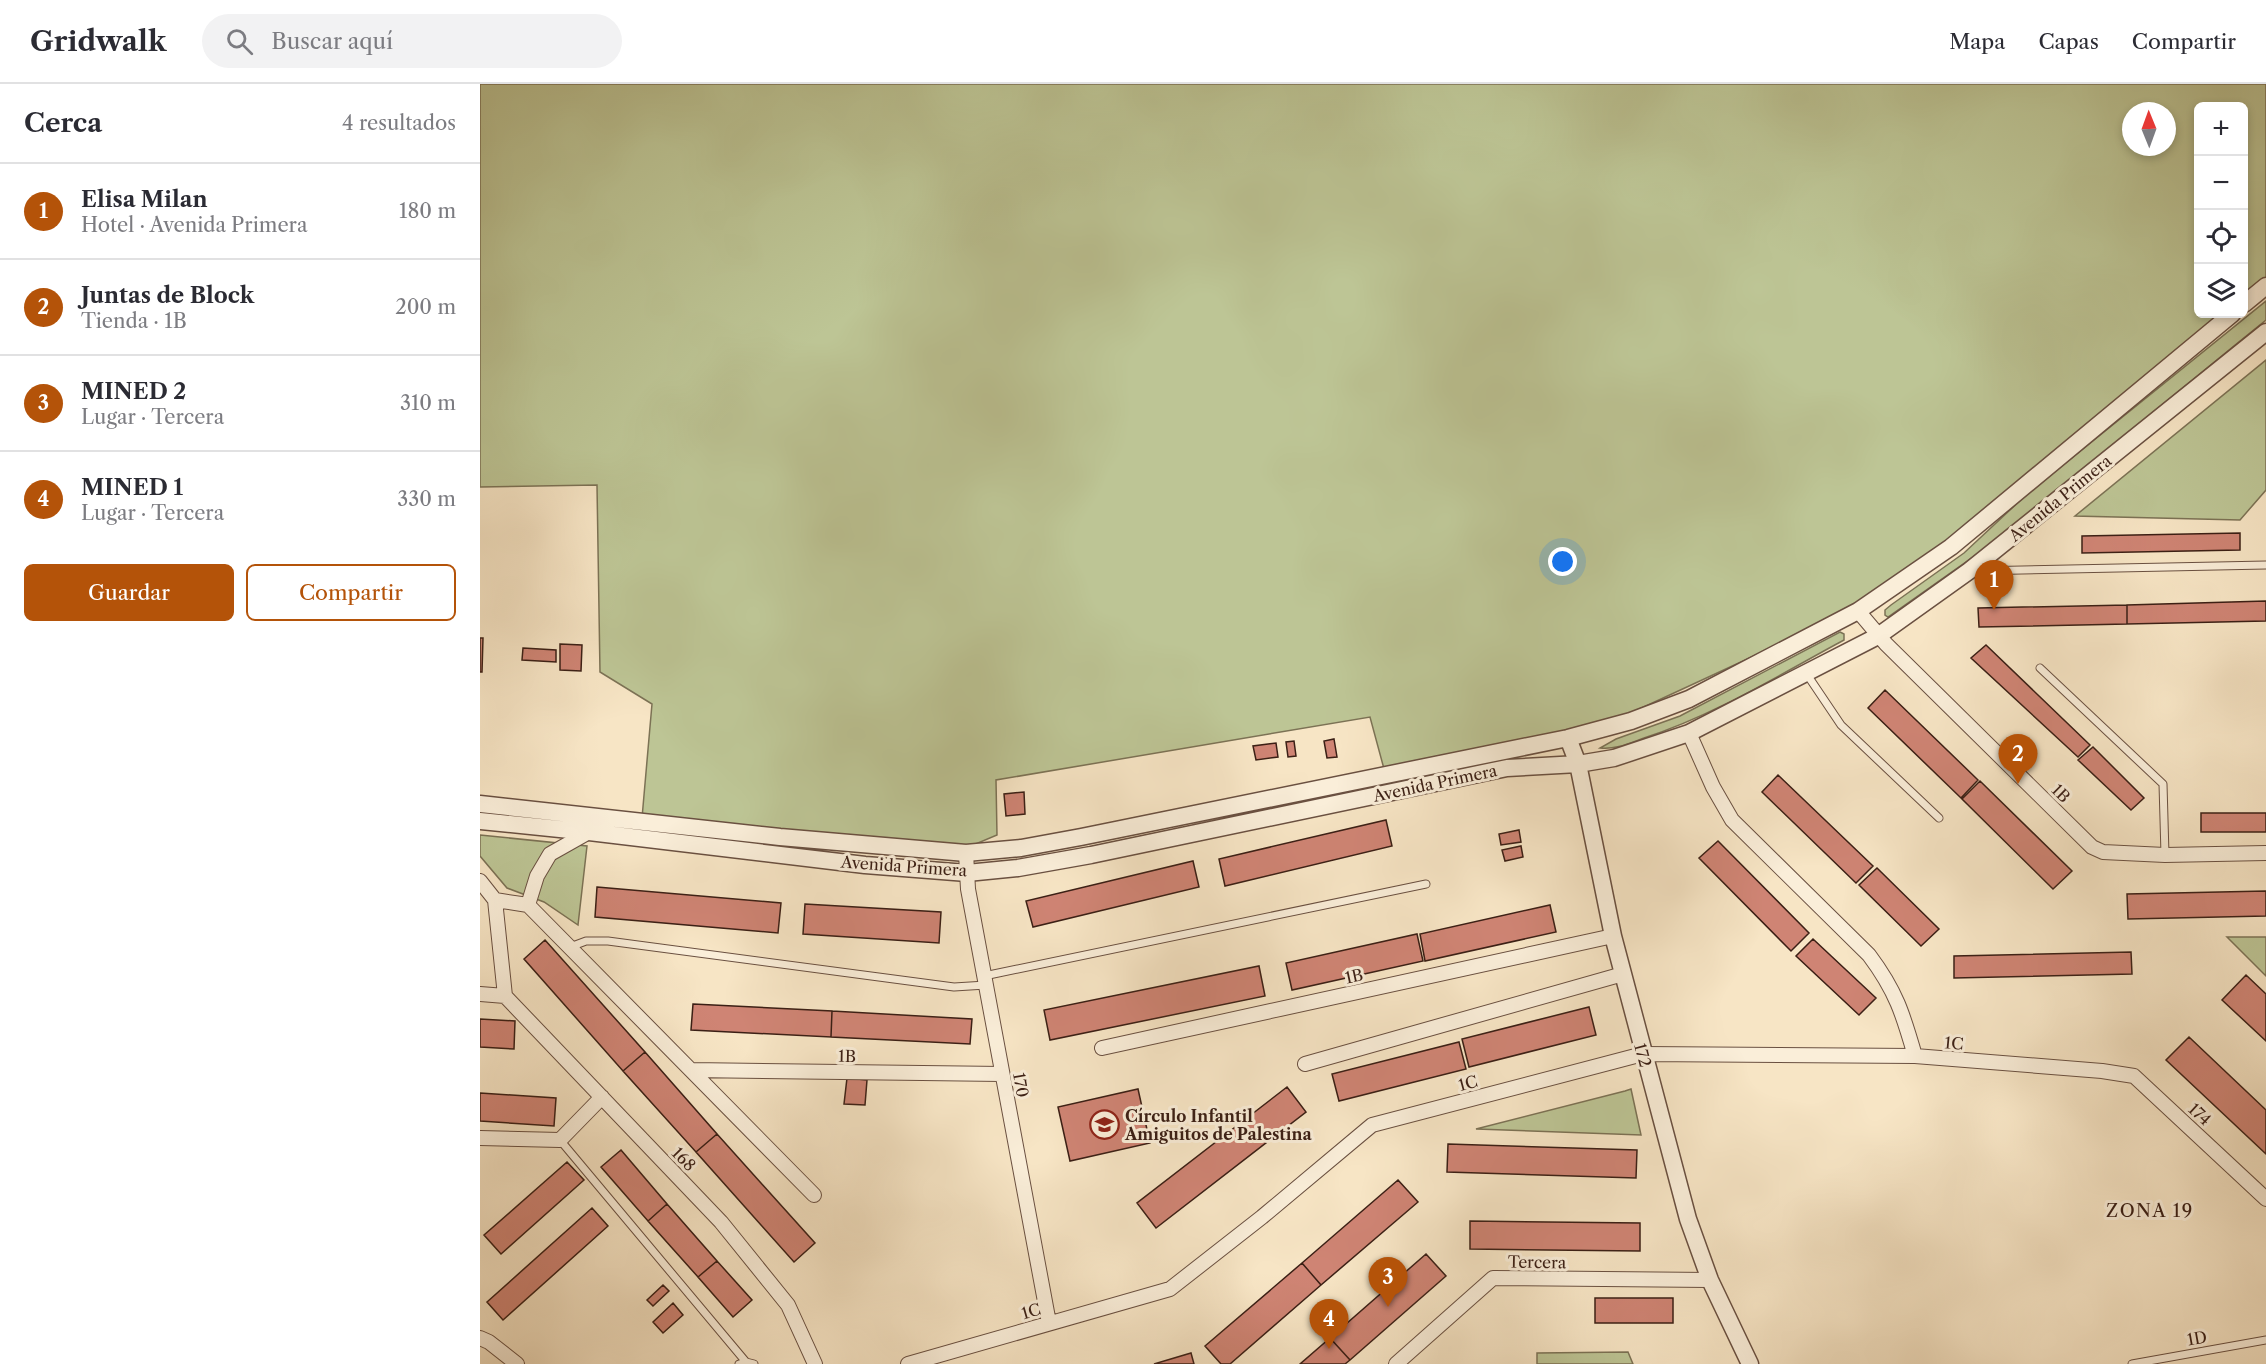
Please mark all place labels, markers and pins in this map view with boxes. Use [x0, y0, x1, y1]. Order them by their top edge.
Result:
pin: 1 [1974, 560, 2014, 610]
pin: 2 [1998, 734, 2038, 784]
place label: Círculo Infantil Amiguitos de Palestina [1124, 1106, 1312, 1144]
school or university icon: Círculo Infantil Amiguitos de Palestina [1088, 1109, 1120, 1141]
pin: 3 [1368, 1258, 1408, 1307]
pin: 4 [1310, 1300, 1348, 1349]

